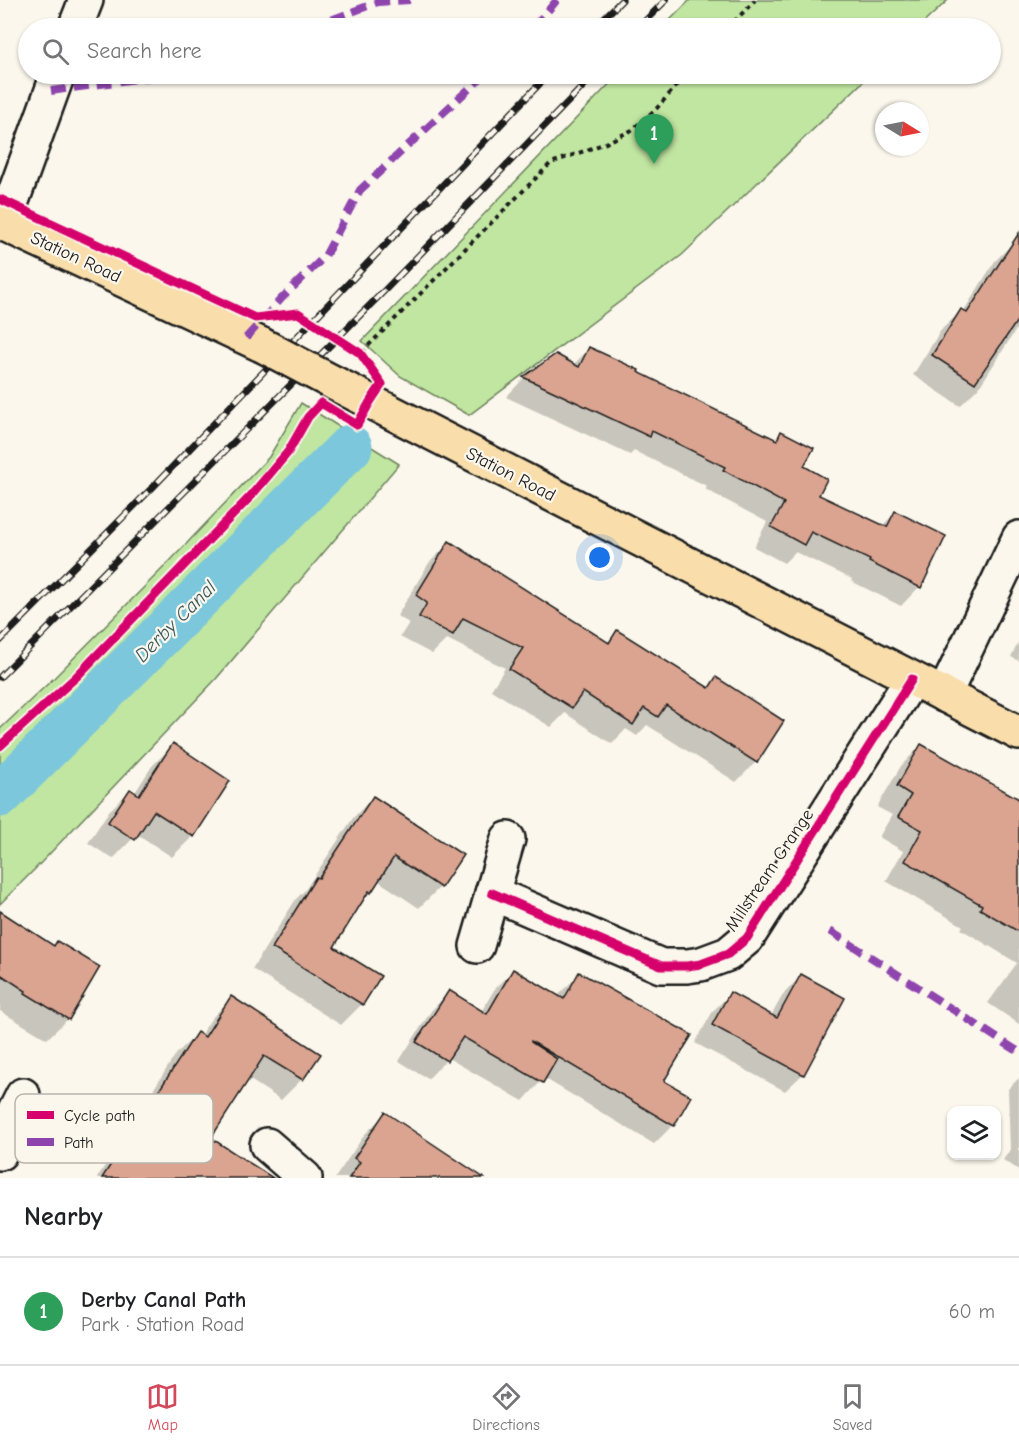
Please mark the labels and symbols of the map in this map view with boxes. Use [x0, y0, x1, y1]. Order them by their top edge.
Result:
north arrow [875, 102, 929, 156]
pin: 1 [634, 114, 674, 164]
street label: Station Road [27, 227, 124, 288]
street label: Station Road [463, 443, 559, 506]
your location [585, 543, 614, 572]
water label: Derby Canal [130, 576, 221, 667]
street label: Millstream Grange [721, 805, 818, 936]
legend [15, 1094, 213, 1163]
text: Cycle path [64, 1107, 135, 1125]
text: Path [64, 1134, 94, 1152]

